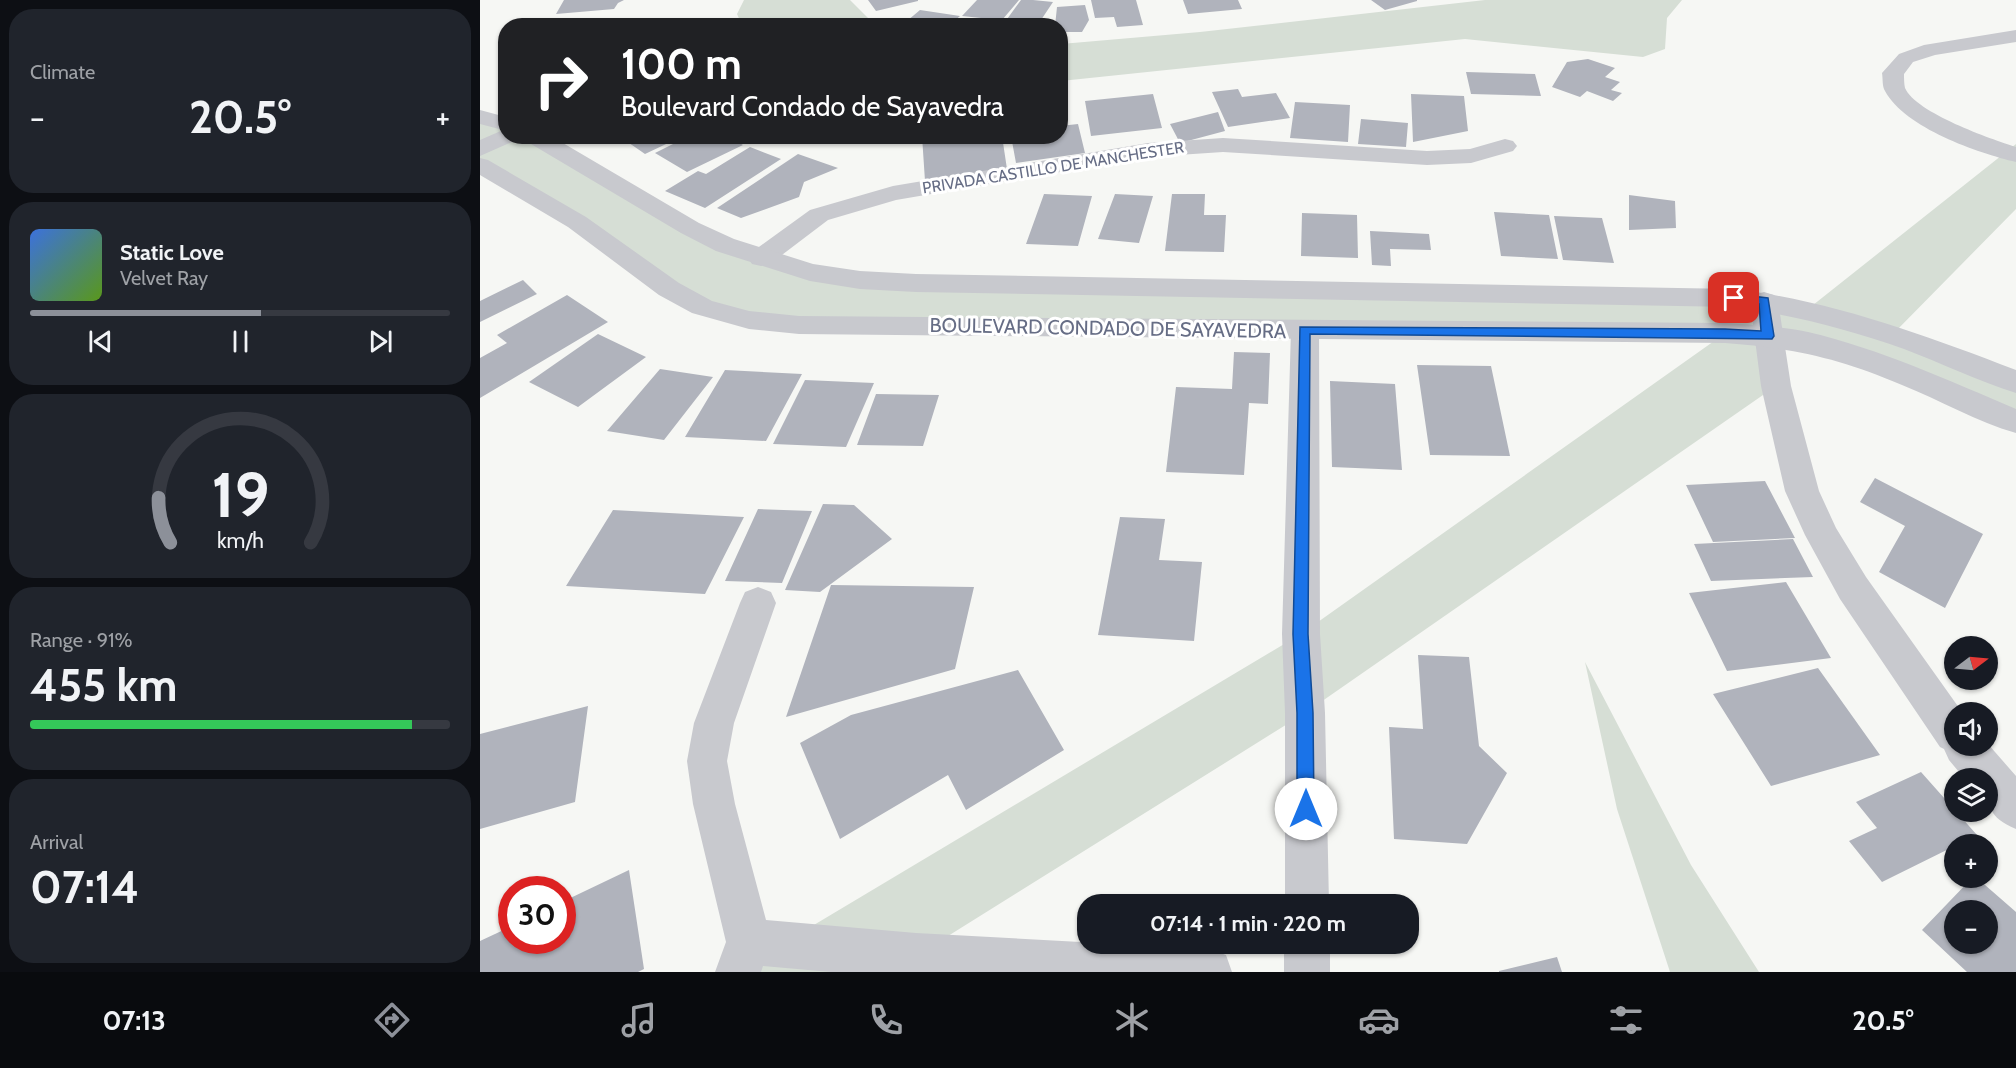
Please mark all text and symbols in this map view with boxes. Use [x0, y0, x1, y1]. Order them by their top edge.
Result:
text: 100 m [621, 38, 742, 90]
icon: right [522, 42, 600, 120]
text: Climate [30, 60, 95, 84]
text: 20.5° [189, 90, 291, 144]
text: Boulevard Condado de Sayavedra [621, 90, 1004, 123]
text: − [30, 97, 45, 137]
text: + [435, 97, 450, 137]
street label: PRIVADA CASTILLO DE MANCHESTER [921, 137, 1186, 198]
text: Static Love [120, 239, 224, 266]
text: Velvet Ray [120, 266, 208, 290]
pin [1708, 272, 1759, 323]
icon: arrive [1717, 281, 1750, 314]
street label: BOULEVARD CONDADO DE SAYAVEDRA [930, 313, 1287, 343]
icon: previous [84, 325, 117, 358]
icon: pause [224, 325, 257, 358]
icon: next [364, 325, 397, 358]
text: 19 [211, 457, 269, 533]
text: km/h [217, 527, 263, 553]
text: Range · 91% [30, 628, 133, 652]
north arrow [1944, 636, 1998, 690]
map controls [1944, 636, 1998, 954]
text: 455 km [30, 658, 177, 712]
button: sound [1944, 702, 1998, 756]
button: layers [1944, 768, 1998, 822]
position arrow [1274, 777, 1338, 841]
text: Arrival [30, 830, 83, 854]
button: + [1944, 834, 1998, 888]
text: 07:14 [30, 860, 139, 914]
speed limit sign: 30 [498, 876, 576, 954]
button: − [1944, 900, 1998, 954]
text: 07:14 · 1 min · 220 m [1150, 910, 1346, 937]
icon: directions [371, 999, 413, 1041]
icon: music [618, 999, 660, 1041]
icon: phone [865, 999, 907, 1041]
icon: climate [1111, 999, 1153, 1041]
icon: car [1358, 999, 1400, 1041]
icon: filters [1605, 999, 1647, 1041]
text: 07:13 [102, 1004, 166, 1037]
text: 20.5° [1852, 1004, 1914, 1037]

